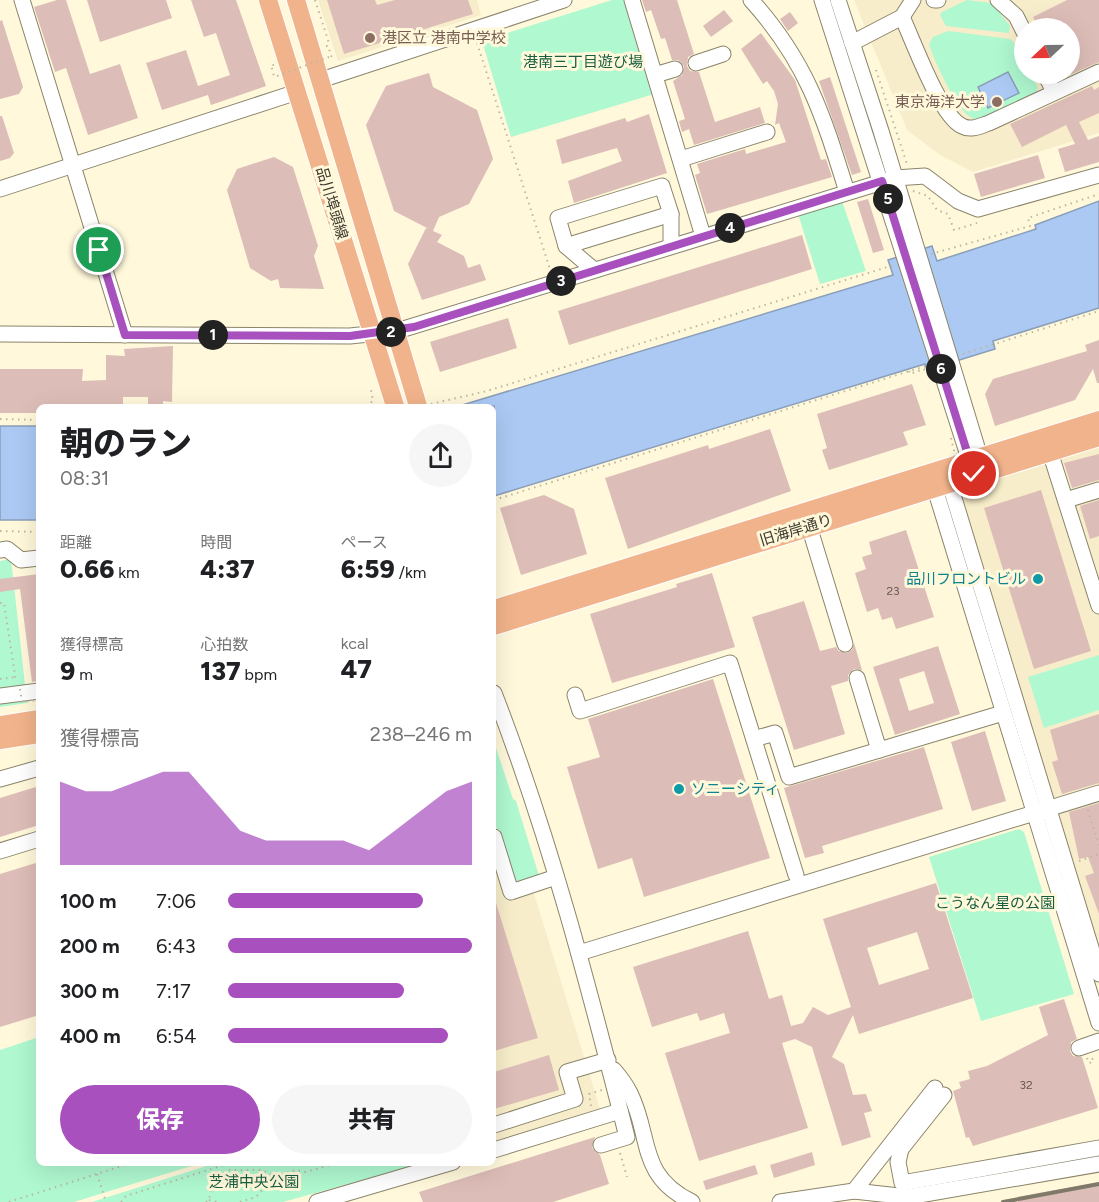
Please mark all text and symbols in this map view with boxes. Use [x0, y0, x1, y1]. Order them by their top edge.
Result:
north arrow [1014, 18, 1080, 84]
map controls [1014, 18, 1080, 84]
place label: 港区立 港南中学校 [382, 29, 506, 47]
marker: 港区立 港南中学校 [363, 31, 377, 45]
park label: 港南三丁目遊び場 [523, 53, 643, 71]
place label: 東京海洋大学 [895, 93, 985, 111]
marker: 東京海洋大学 [990, 95, 1004, 109]
street label: 品川埠頭線 [312, 164, 352, 242]
pin: 5 [873, 184, 903, 214]
text: 5 [883, 189, 893, 208]
pin: 4 [715, 213, 745, 243]
text: 4 [725, 218, 735, 237]
pin [73, 224, 124, 275]
icon: arrive [82, 233, 115, 266]
pin: 3 [546, 266, 576, 296]
text: 3 [557, 271, 565, 290]
pin: 2 [376, 317, 406, 347]
pin: 1 [198, 320, 228, 350]
text: 2 [386, 322, 396, 341]
text: 1 [210, 325, 216, 344]
pin: 6 [926, 354, 956, 384]
text: 6 [936, 359, 946, 378]
text: 朝のラン [60, 424, 192, 463]
button: share [409, 424, 472, 487]
pin [948, 448, 999, 499]
icon: check [957, 457, 990, 490]
text: 08:31 [60, 466, 109, 490]
street label: 旧海岸通り [757, 510, 835, 550]
text: 距離 [60, 533, 92, 552]
text: 時間 [200, 533, 232, 552]
text: ペース [341, 533, 388, 552]
text: 0.66 [60, 553, 114, 585]
text: 4:37 [200, 553, 255, 585]
text: 6:59 [341, 553, 395, 585]
text: km [114, 563, 140, 582]
text: /km [395, 563, 426, 582]
place label: 品川フロントビル [906, 570, 1026, 588]
marker: 品川フロントビル [1031, 572, 1045, 586]
house number: 23 [886, 584, 900, 598]
text: kcal [341, 634, 369, 653]
text: 獲得標高 [60, 635, 124, 654]
text: 心拍数 [200, 635, 248, 654]
text: 47 [341, 653, 372, 685]
text: 9 [60, 655, 75, 687]
text: 137 [200, 655, 241, 687]
text: m [75, 665, 93, 684]
text: bpm [241, 665, 277, 684]
text: 238–246 m [370, 722, 472, 746]
text: 獲得標高 [60, 726, 140, 750]
place label: ソニーシティ [691, 780, 780, 798]
marker: ソニーシティ [672, 782, 686, 796]
text: 100 m [60, 889, 117, 913]
text: 7:06 [156, 889, 196, 913]
park label: こうなん星の公園 [935, 894, 1055, 912]
text: 200 m [60, 934, 120, 958]
text: 6:43 [156, 934, 196, 958]
text: 300 m [60, 979, 119, 1003]
text: 7:17 [156, 979, 191, 1003]
text: 400 m [60, 1024, 121, 1048]
text: 6:54 [156, 1024, 196, 1048]
house number: 32 [1019, 1078, 1033, 1092]
button: 保存 [60, 1085, 260, 1154]
button: 共有 [272, 1085, 472, 1154]
park label: 芝浦中央公園 [209, 1173, 299, 1191]

